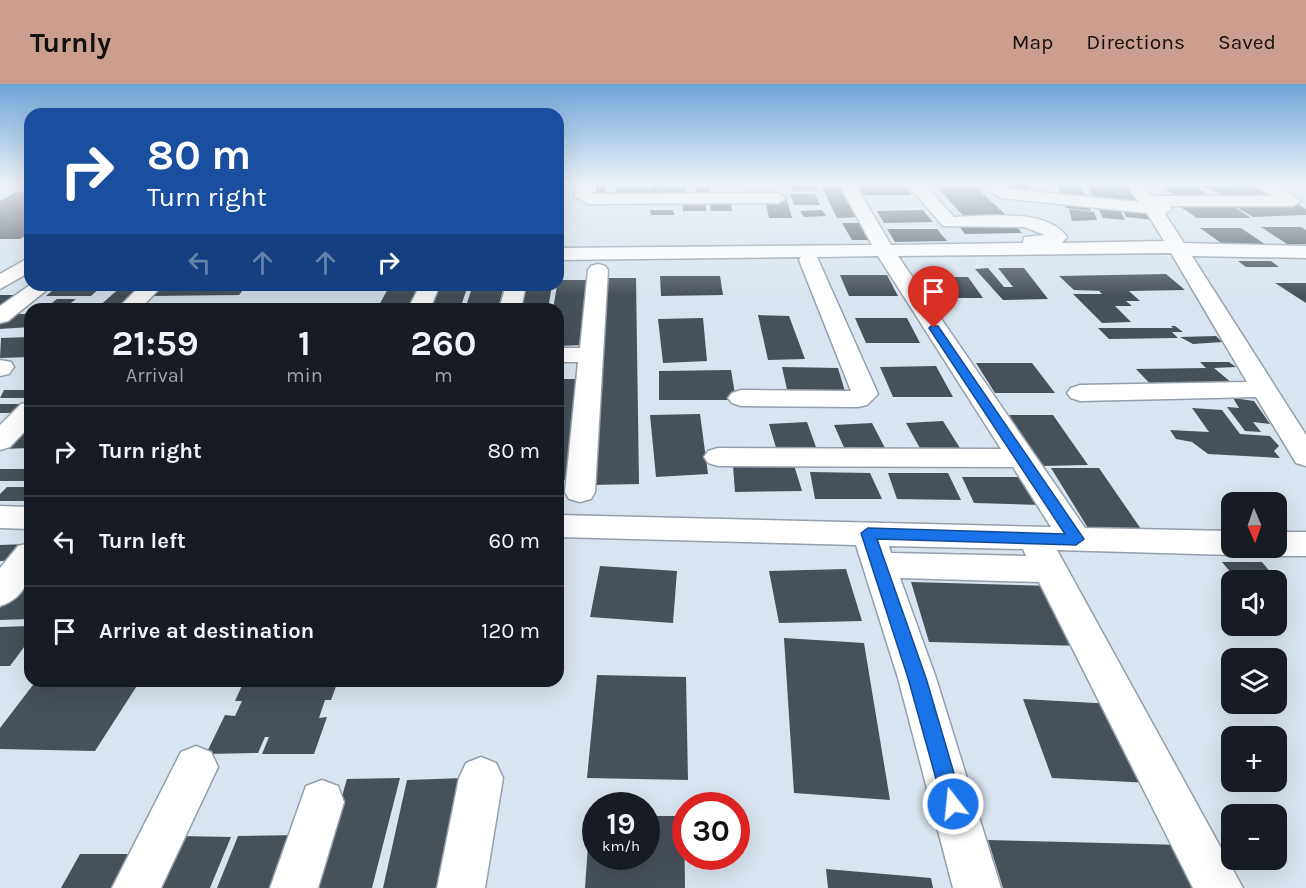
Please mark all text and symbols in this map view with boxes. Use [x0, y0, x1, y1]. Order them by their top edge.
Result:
text: Turnly [30, 26, 111, 59]
text: Map [1012, 30, 1053, 54]
text: Directions [1086, 30, 1185, 54]
text: Saved [1218, 30, 1276, 54]
text: 80 m [147, 130, 251, 180]
icon: right [48, 132, 126, 210]
text: Turn right [147, 181, 267, 213]
icon: left [183, 246, 216, 279]
icon: ahead [246, 246, 279, 279]
icon: ahead [309, 246, 342, 279]
icon: right [372, 246, 405, 279]
pin [908, 266, 959, 328]
icon: arrive [917, 275, 950, 308]
text: 21:59 [111, 322, 199, 364]
text: 1 [298, 322, 311, 364]
text: 260 [410, 322, 477, 364]
text: Arrival [126, 364, 184, 387]
text: min [286, 364, 323, 387]
text: m [434, 364, 453, 387]
icon: right [48, 435, 81, 468]
text: Turn right [99, 438, 202, 464]
text: 80 m [488, 438, 540, 464]
north arrow [1221, 492, 1287, 558]
map controls [1221, 492, 1287, 870]
icon: left [48, 525, 81, 558]
text: Turn left [99, 528, 186, 554]
text: 60 m [489, 528, 540, 554]
button: sound [1221, 570, 1287, 636]
icon: arrive [48, 615, 81, 648]
text: Arrive at destination [99, 618, 314, 644]
text: 120 m [481, 618, 540, 644]
button: layers [1221, 648, 1287, 714]
button: + [1221, 726, 1287, 792]
position arrow [921, 772, 985, 836]
speed limit sign: 30 [672, 792, 750, 870]
button: − [1221, 804, 1287, 870]
text: 19 [606, 806, 635, 842]
text: km/h [602, 837, 640, 855]

